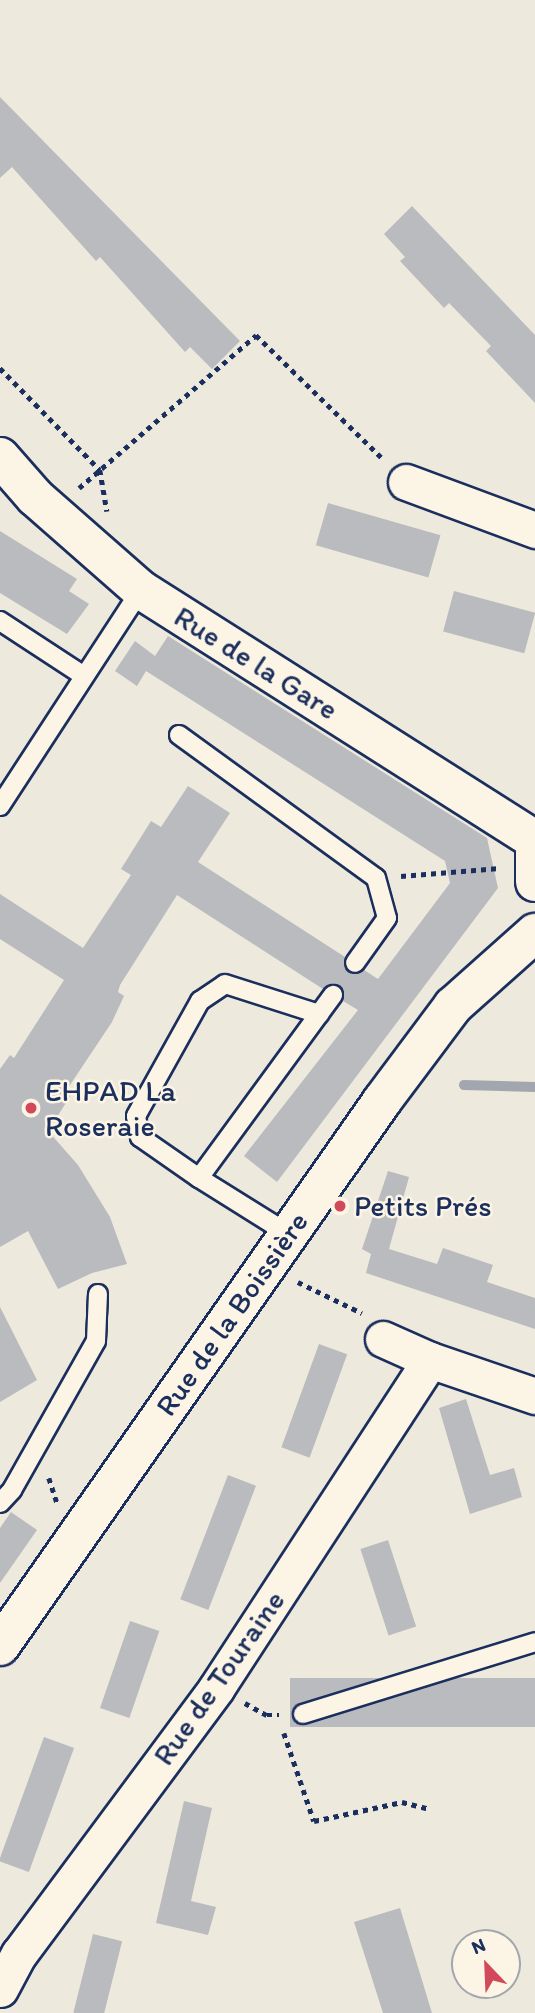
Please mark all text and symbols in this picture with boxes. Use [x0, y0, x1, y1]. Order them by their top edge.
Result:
street label: Rue de la Gare [167, 598, 345, 728]
place label: EHPAD La Roseraie [45, 1073, 176, 1144]
marker: EHPAD La Roseraie [23, 1100, 39, 1116]
place label: Petits Prés [354, 1188, 492, 1224]
marker: Petits Prés [332, 1198, 348, 1214]
street label: Rue de la Boissière [148, 1205, 316, 1423]
street label: Rue de Touraine [146, 1584, 292, 1772]
north arrow [451, 1929, 521, 1999]
text: N [468, 1933, 489, 1959]

